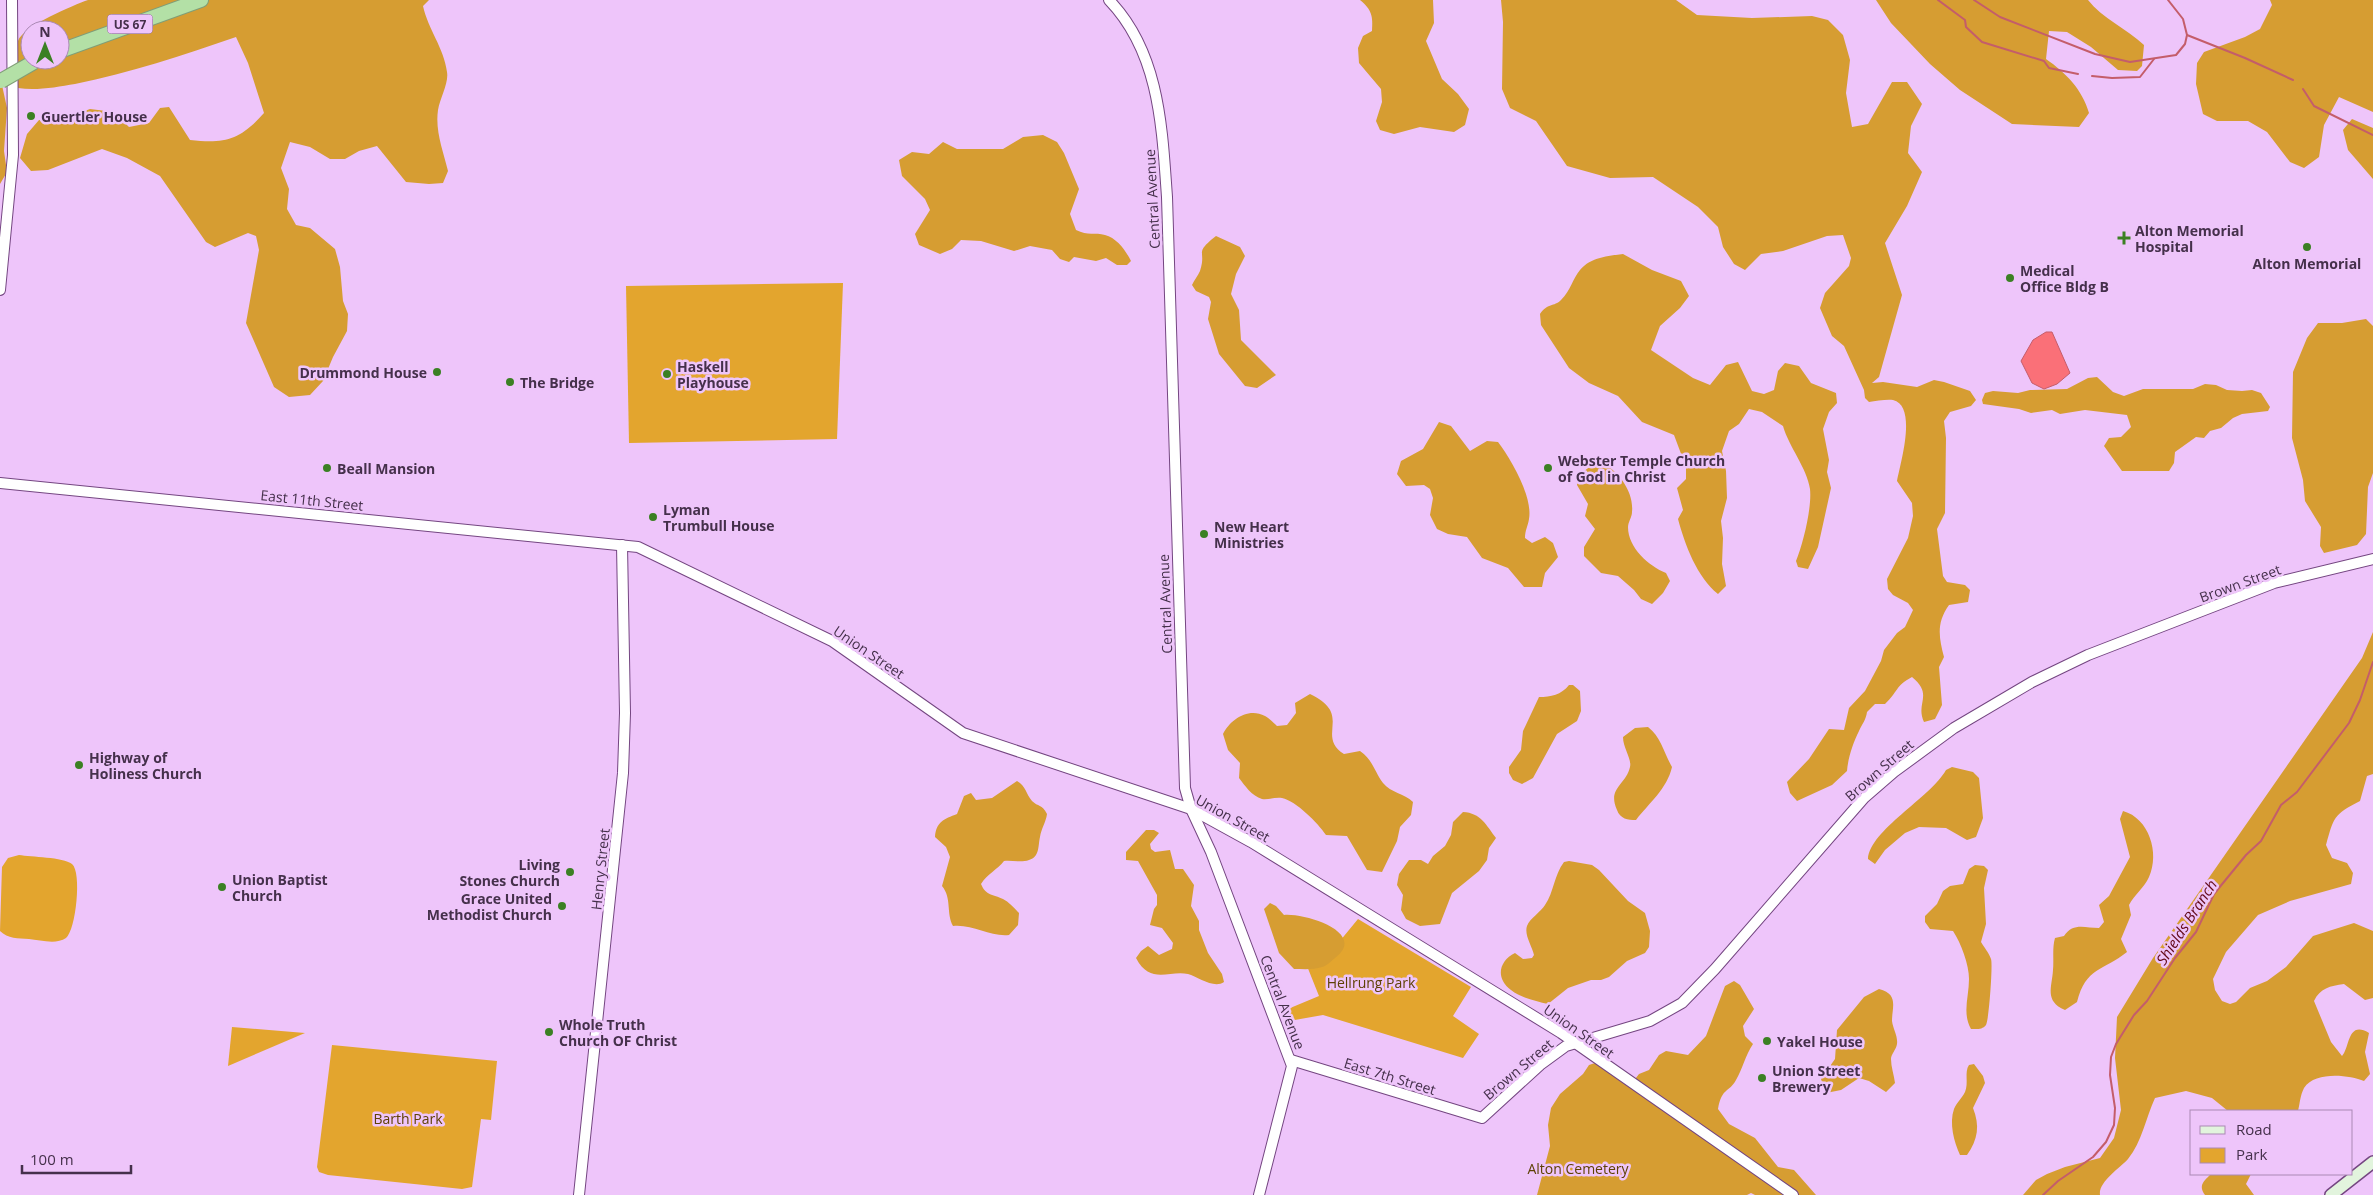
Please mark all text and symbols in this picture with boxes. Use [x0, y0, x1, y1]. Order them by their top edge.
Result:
road number: US 67 [108, 14, 152, 34]
north arrow [20, 20, 70, 70]
text: N [39, 22, 51, 41]
place label: Guertler House [41, 107, 147, 126]
marker: Guertler House [25, 110, 37, 122]
street label: Central Avenue [1140, 149, 1164, 249]
place label: Alton Memorial Hospital [2135, 221, 2244, 256]
marker: Alton Memorial Hospital [2117, 231, 2131, 245]
marker: Alton Memorial [2301, 241, 2313, 253]
place label: Alton Memorial [2253, 254, 2361, 273]
place label: Medical Office Bldg B [2020, 261, 2109, 296]
marker: Medical Office Bldg B [2004, 272, 2016, 284]
place label: Haskell Playhouse [677, 357, 749, 392]
place label: Drummond House [299, 363, 427, 382]
marker: Drummond House [431, 366, 443, 378]
marker: Haskell Playhouse [661, 368, 673, 380]
place label: The Bridge [520, 373, 594, 392]
marker: The Bridge [504, 376, 516, 388]
place label: Webster Temple Church of God in Christ [1558, 451, 1725, 486]
place label: Beall Mansion [337, 459, 435, 478]
marker: Beall Mansion [321, 462, 333, 474]
marker: Webster Temple Church of God in Christ [1542, 462, 1554, 474]
street label: East 11th Street [260, 485, 364, 515]
place label: Lyman Trumbull House [663, 500, 774, 535]
marker: Lyman Trumbull House [647, 511, 659, 523]
place label: New Heart Ministries [1214, 517, 1289, 552]
marker: New Heart Ministries [1198, 528, 1210, 540]
street label: Central Avenue [1154, 554, 1176, 654]
street label: Brown Street [2197, 559, 2283, 607]
street label: Union Street [830, 621, 908, 683]
street label: Brown Street [1841, 735, 1917, 805]
place label: Highway of Holiness Church [89, 748, 202, 783]
marker: Highway of Holiness Church [73, 759, 85, 771]
street label: Union Street [1193, 790, 1274, 846]
street label: Henry Street [586, 827, 614, 911]
place label: Living Stones Church [459, 855, 560, 890]
marker: Living Stones Church [564, 866, 576, 878]
place label: Union Baptist Church [232, 870, 328, 905]
water label: Shields Branch [2151, 876, 2221, 968]
marker: Union Baptist Church [216, 881, 228, 893]
place label: Grace United Methodist Church [427, 889, 552, 924]
marker: Grace United Methodist Church [556, 900, 568, 912]
street label: Central Avenue [1256, 952, 1310, 1052]
park label: Hellrung Park [1327, 973, 1416, 992]
street label: Union Street [1540, 1000, 1618, 1062]
place label: Whole Truth Church OF Christ [559, 1015, 677, 1050]
marker: Whole Truth Church OF Christ [543, 1026, 555, 1038]
place label: Yakel House [1777, 1032, 1863, 1051]
street label: Brown Street [1479, 1034, 1557, 1104]
marker: Yakel House [1761, 1035, 1773, 1047]
street label: East 7th Street [1342, 1053, 1438, 1099]
place label: Union Street Brewery [1772, 1061, 1860, 1096]
marker: Union Street Brewery [1756, 1072, 1768, 1084]
park label: Barth Park [373, 1109, 443, 1128]
legend [2190, 1110, 2353, 1175]
text: Road [2236, 1119, 2272, 1139]
scale bar [22, 1142, 131, 1174]
text: Park [2236, 1144, 2267, 1164]
text: 100 m [30, 1149, 74, 1169]
park label: Alton Cemetery [1527, 1159, 1630, 1178]

